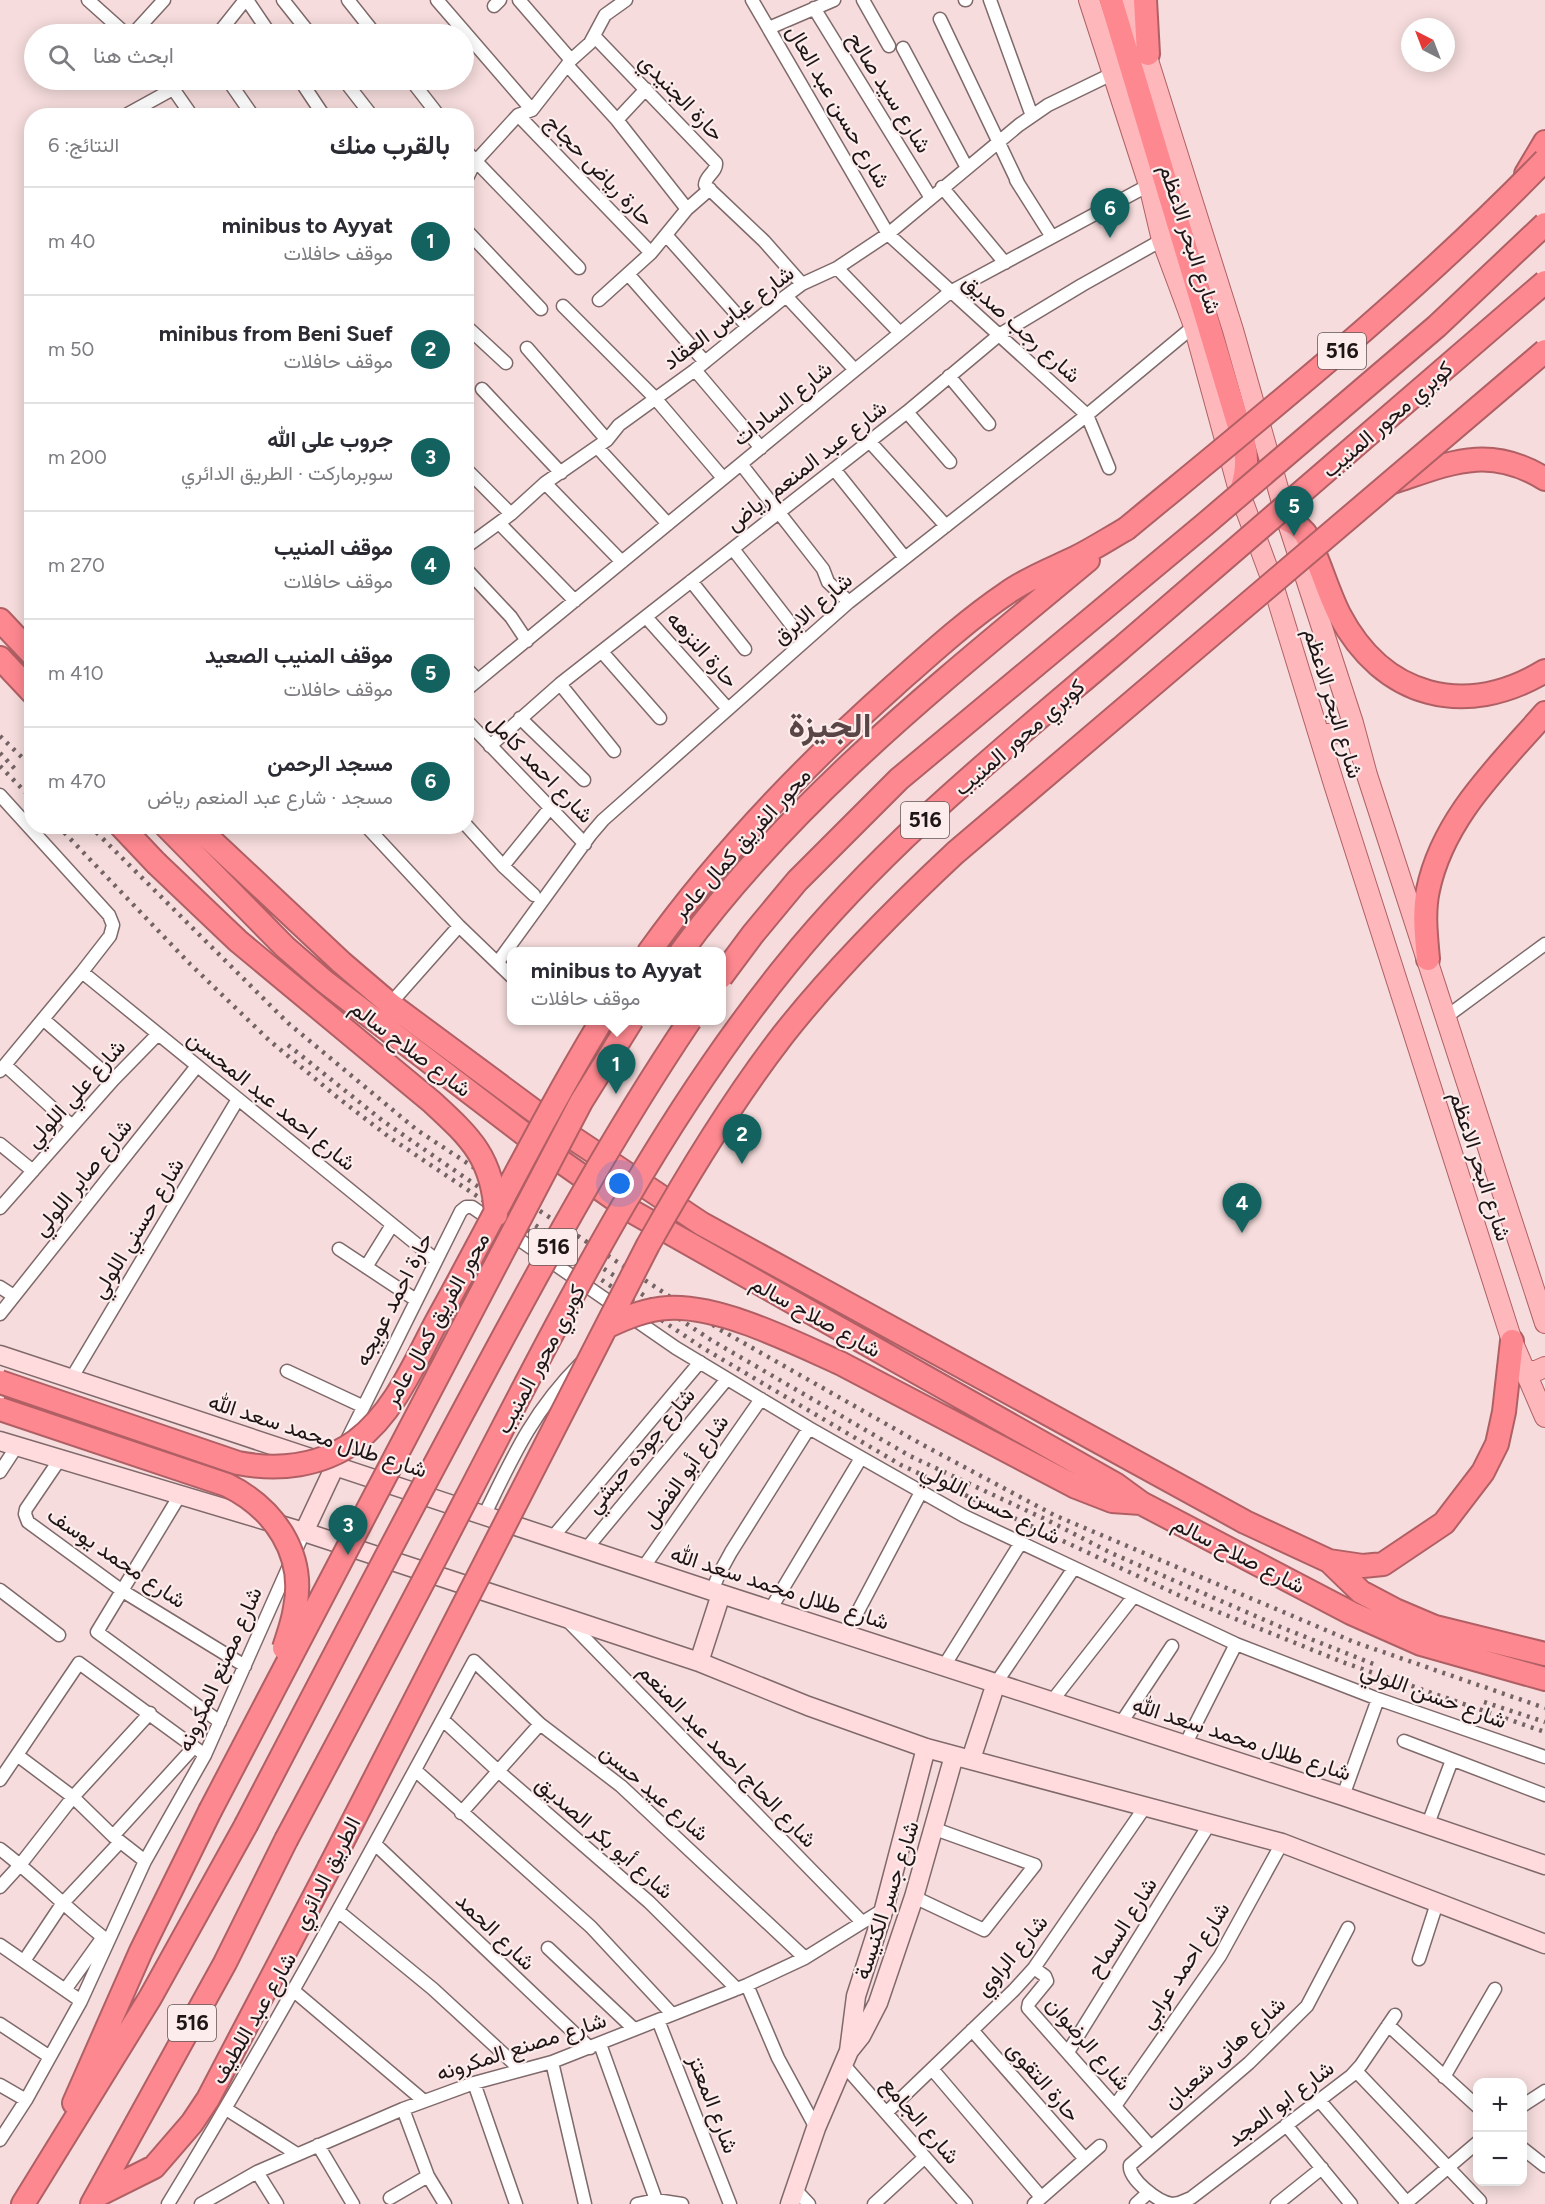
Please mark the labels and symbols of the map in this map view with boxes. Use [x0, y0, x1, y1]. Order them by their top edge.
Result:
north arrow [1401, 18, 1455, 72]
street label: شارع حسن عبد العال [780, 20, 896, 193]
street label: شارع سيد صالح [841, 27, 938, 158]
street label: حارة الجنيدي [630, 48, 730, 150]
street label: حارة رياض حجاج [539, 109, 660, 233]
street label: شارع البحر الاعظم [1153, 161, 1227, 318]
pin: 6 [1090, 188, 1130, 238]
street label: شارع عباس العقاد [657, 259, 800, 376]
street label: شارع رجب صديق [956, 268, 1086, 389]
road number: 516 [1318, 333, 1366, 369]
street label: شارع السادات [727, 355, 838, 453]
street label: كوبري محور المنيب [1316, 355, 1462, 487]
street label: شارع عبد المنعم رياض [720, 394, 893, 537]
pin: 5 [1274, 486, 1314, 536]
street label: شارع الابرق [767, 566, 858, 651]
street label: حارة النزهه [661, 605, 744, 693]
street label: شارع البحر الاعظم [1297, 625, 1369, 782]
street label: كوبري محور المنيب [948, 673, 1094, 805]
district label: الجيزة [788, 705, 872, 747]
street label: شارع احمد كامل [481, 708, 599, 829]
street label: محور الفريق كمال عامر [666, 762, 817, 925]
road number: 516 [901, 802, 949, 838]
street label: شارع صلاح سالم [344, 994, 477, 1104]
street label: شارع احمد عبد المحسن [181, 1024, 361, 1177]
street label: شارع علي اللولي [20, 1034, 135, 1157]
pin: 1 [596, 1044, 636, 1094]
street label: شارع البحر الاعظم [1443, 1088, 1517, 1245]
street label: شارع صابر اللولي [27, 1113, 142, 1245]
pin: 2 [722, 1114, 762, 1164]
street label: شارع حسني اللولي [85, 1153, 194, 1306]
your location [605, 1169, 634, 1198]
pin: 4 [1222, 1184, 1262, 1233]
street label: حارة احمد عويجه [348, 1228, 439, 1370]
street label: محور الفريق كمال عامر [377, 1228, 495, 1412]
road number: 516 [529, 1229, 577, 1265]
street label: شارع صلاح سالم [745, 1270, 886, 1364]
street label: كوبري محور المنيب [490, 1280, 596, 1441]
street label: شارع جوده حبشي [580, 1382, 705, 1522]
street label: شارع طلال محمد سعد الله [205, 1387, 430, 1484]
street label: شارع أبو الفضل [636, 1409, 735, 1534]
street label: شارع حسن اللولي [914, 1457, 1065, 1555]
street label: شارع محمد يوسف [42, 1501, 191, 1615]
pin: 3 [328, 1506, 368, 1555]
street label: شارع صلاح سالم [1168, 1510, 1309, 1600]
street label: شارع طلال محمد سعد الله [667, 1539, 892, 1636]
street label: شارع مصنع المكرونه [171, 1583, 269, 1756]
street label: شارع حسن اللولي [1356, 1657, 1510, 1739]
street label: شارع الحاج احمد عبد المنعم [632, 1658, 823, 1854]
street label: شارع طلال محمد سعد الله [1129, 1690, 1354, 1787]
street label: شارع عيد حسن [594, 1738, 715, 1848]
street label: شارع أبو بكر الصديق [529, 1770, 679, 1905]
street label: الطريق الدائري [286, 1812, 371, 1936]
street label: شارع جسر الكنيسة [848, 1818, 926, 1983]
street label: شارع السماح [1080, 1872, 1164, 1983]
street label: شارع الحمد [449, 1887, 541, 1977]
street label: شارع احمد عرابي [1133, 1897, 1240, 2036]
street label: شارع الراوي [969, 1909, 1057, 2005]
street label: شارع عبد اللطيف [205, 1948, 303, 2089]
street label: شارع الرضوان [1040, 1991, 1137, 2097]
street label: شارع هانى شعبان [1158, 1991, 1292, 2115]
road number: 516 [168, 2005, 216, 2041]
street label: شارع مصنع المكرونه [433, 2006, 610, 2088]
street label: حارة التقوى [1001, 2035, 1086, 2127]
street label: شارع المعتز [681, 2050, 745, 2158]
street label: شارع ابو المجد [1221, 2054, 1340, 2153]
street label: شارع الجامع [875, 2071, 966, 2170]

